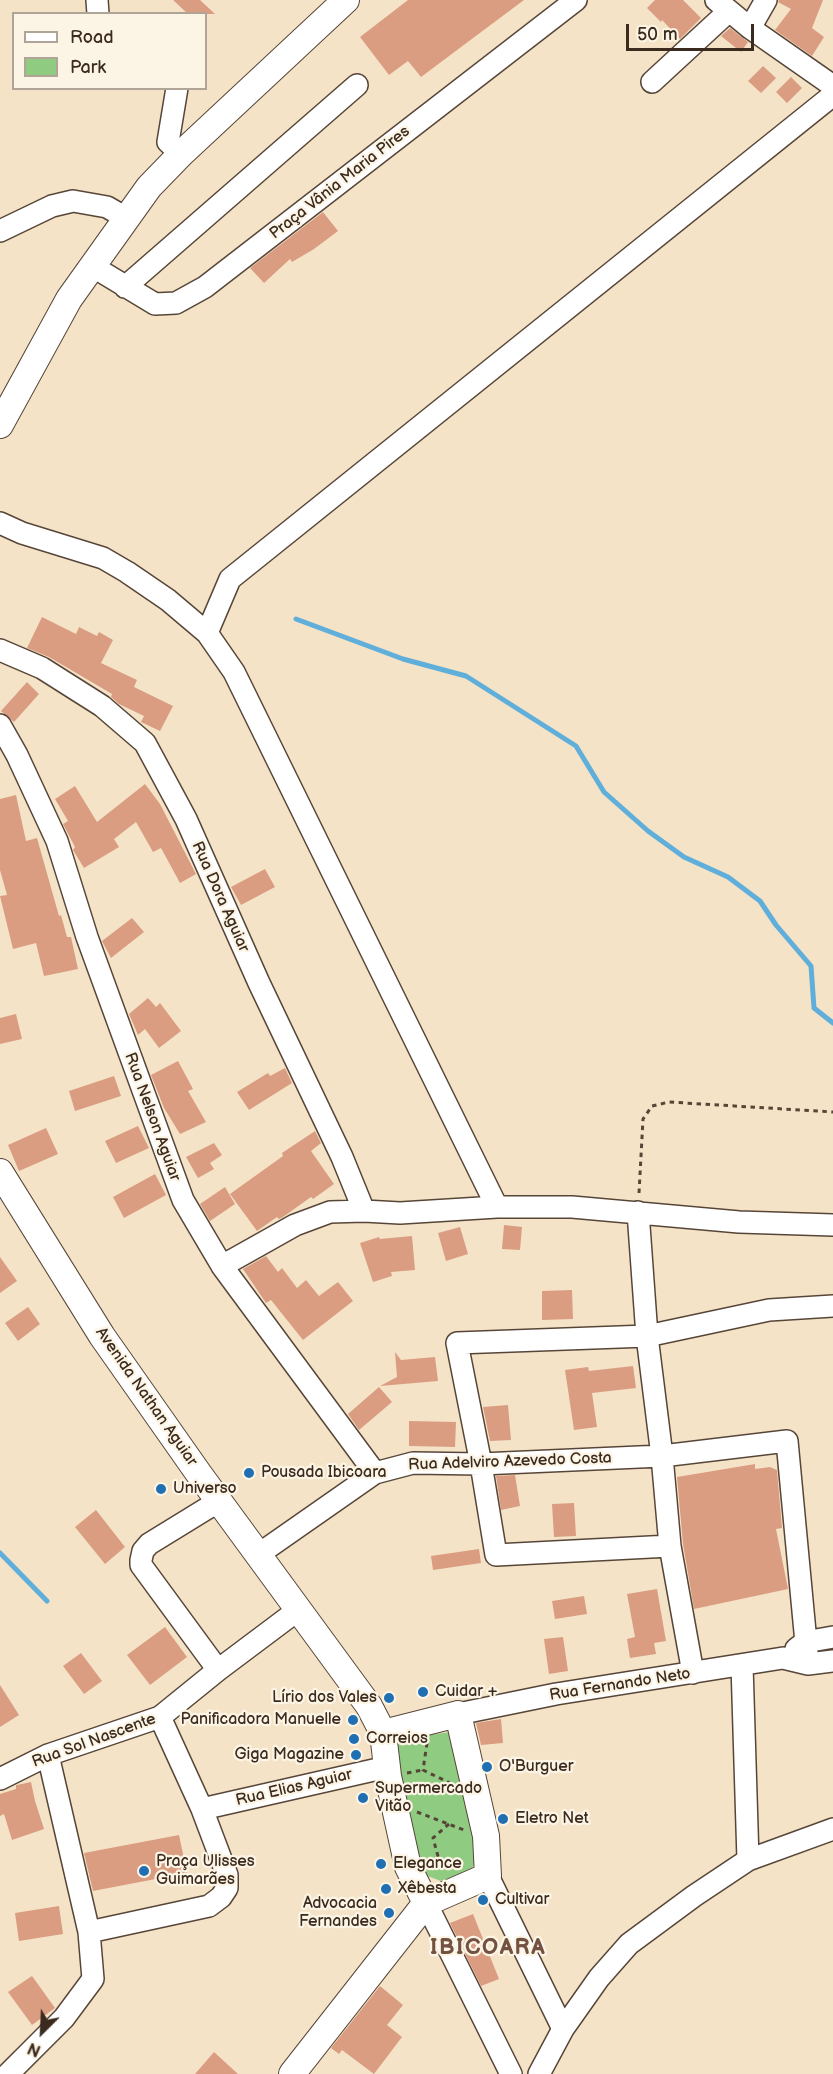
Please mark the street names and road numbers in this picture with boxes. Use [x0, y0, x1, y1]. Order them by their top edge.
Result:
street label: Praça Vânia Maria Pires [266, 122, 414, 244]
street label: Rua Dora Aguiar [187, 839, 253, 955]
street label: Rua Nelson Aguiar [120, 1050, 184, 1184]
street label: Avenida Nathan Aguiar [91, 1324, 201, 1470]
street label: Rua Adelviro Azevedo Costa [408, 1449, 612, 1475]
street label: Rua Fernando Neto [548, 1664, 692, 1706]
street label: Rua Sol Nascente [30, 1710, 158, 1772]
street label: Rua Elias Aguiar [234, 1765, 354, 1811]

